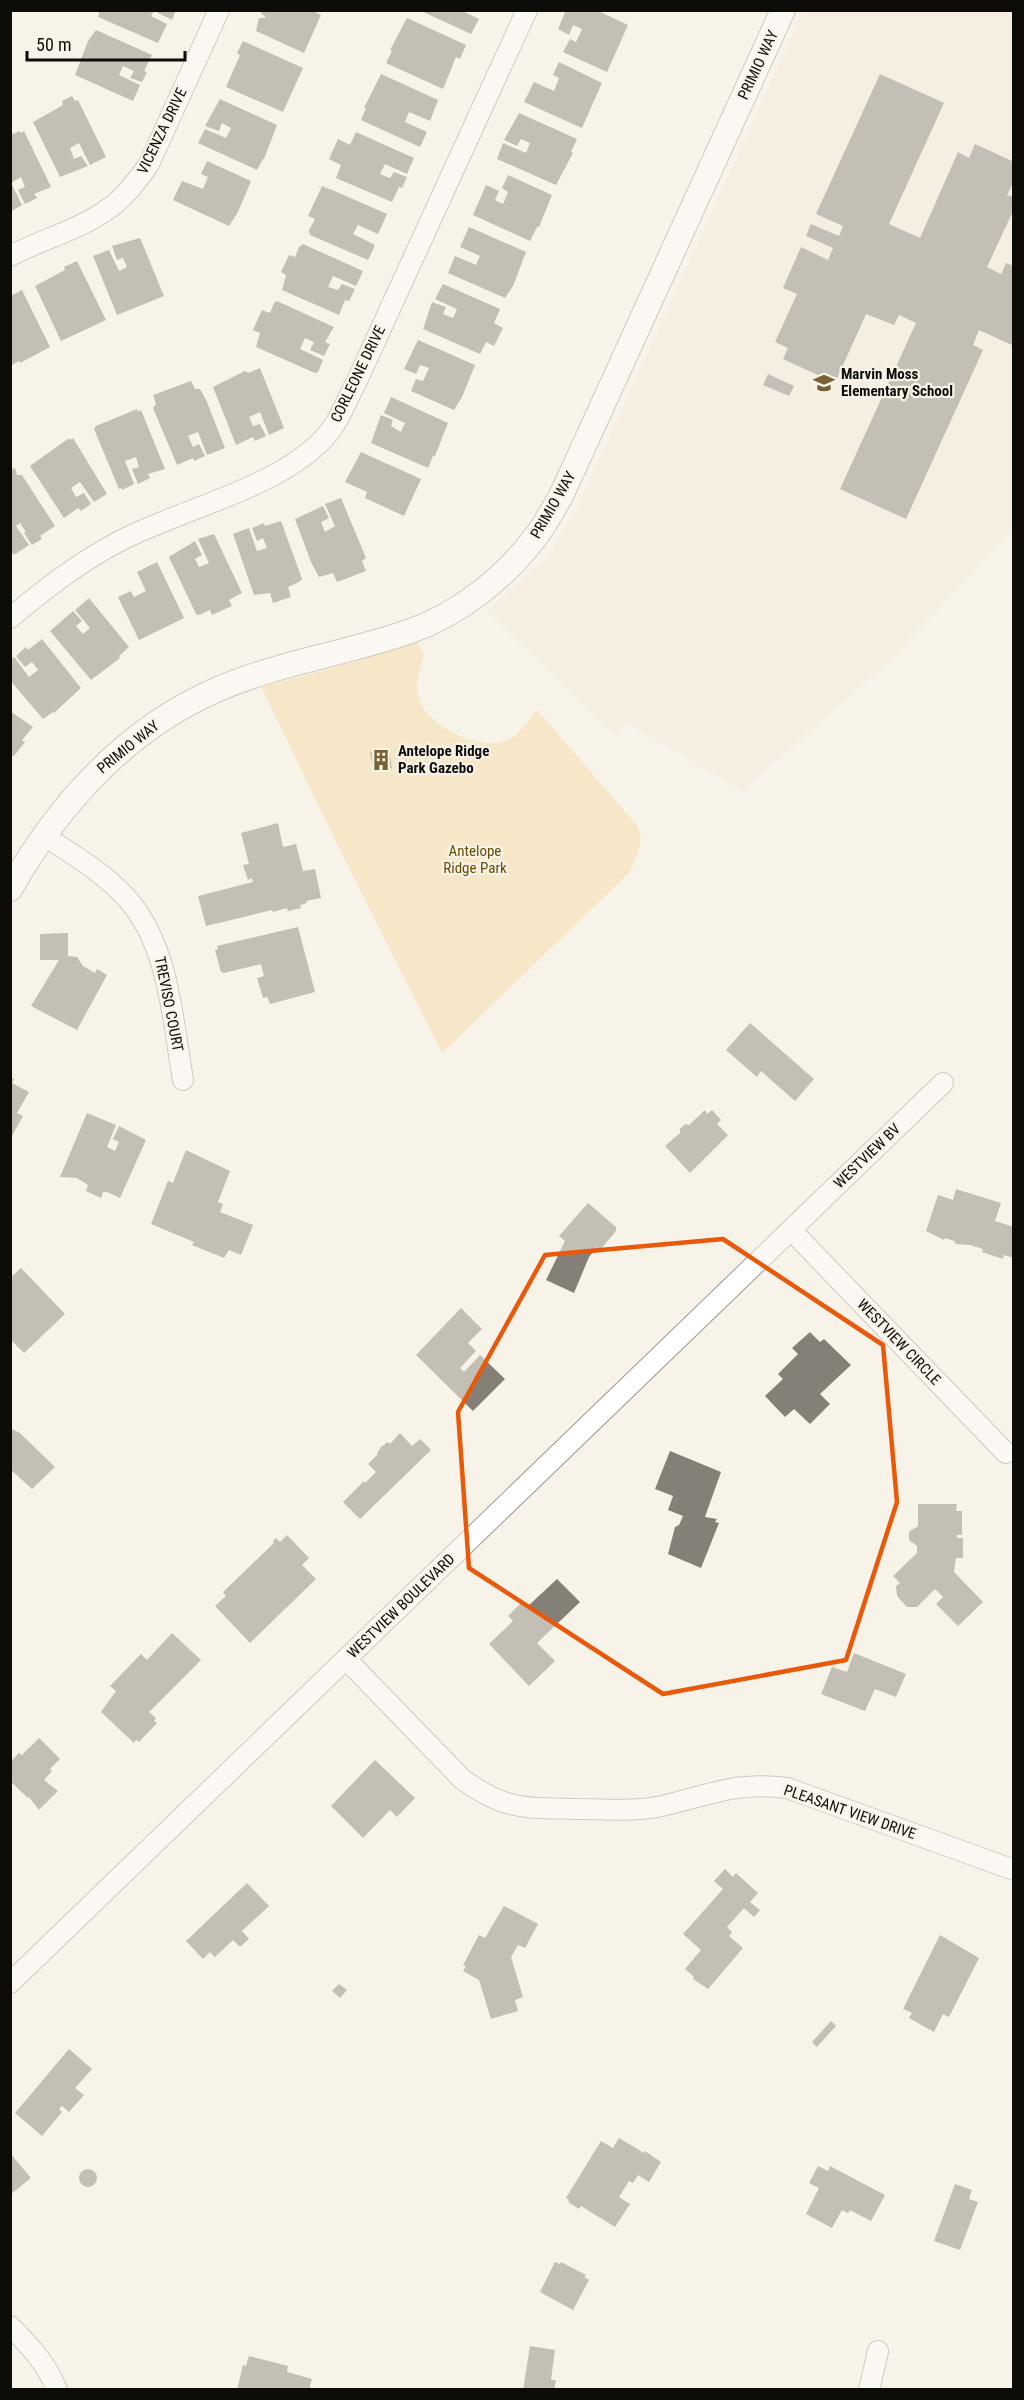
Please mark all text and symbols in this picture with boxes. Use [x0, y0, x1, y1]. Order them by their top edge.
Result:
scale bar [27, 24, 184, 62]
street label: PRIMIO WAY [734, 27, 782, 103]
text: 50 m [36, 34, 71, 55]
street label: VICENZA DRIVE [133, 85, 191, 177]
street label: CORLEONE DRIVE [327, 323, 389, 425]
place label: Marvin Moss Elementary School [841, 365, 953, 400]
school or university icon: Marvin Moss Elementary School [812, 371, 836, 395]
street label: PRIMIO WAY [527, 468, 579, 542]
street label: PRIMIO WAY [93, 716, 163, 777]
place label: Antelope Ridge Park Gazebo [398, 742, 489, 777]
building icon: Antelope Ridge Park Gazebo [369, 748, 393, 772]
park label: Antelope Ridge Park [443, 842, 507, 877]
street label: TREVISO COURT [151, 955, 187, 1053]
street label: WESTVIEW BV [830, 1119, 904, 1192]
street label: WESTVIEW CIRCLE [853, 1295, 945, 1389]
street label: WESTVIEW BOULEVARD [344, 1550, 458, 1662]
street label: PLEASANT VIEW DRIVE [782, 1781, 918, 1843]

